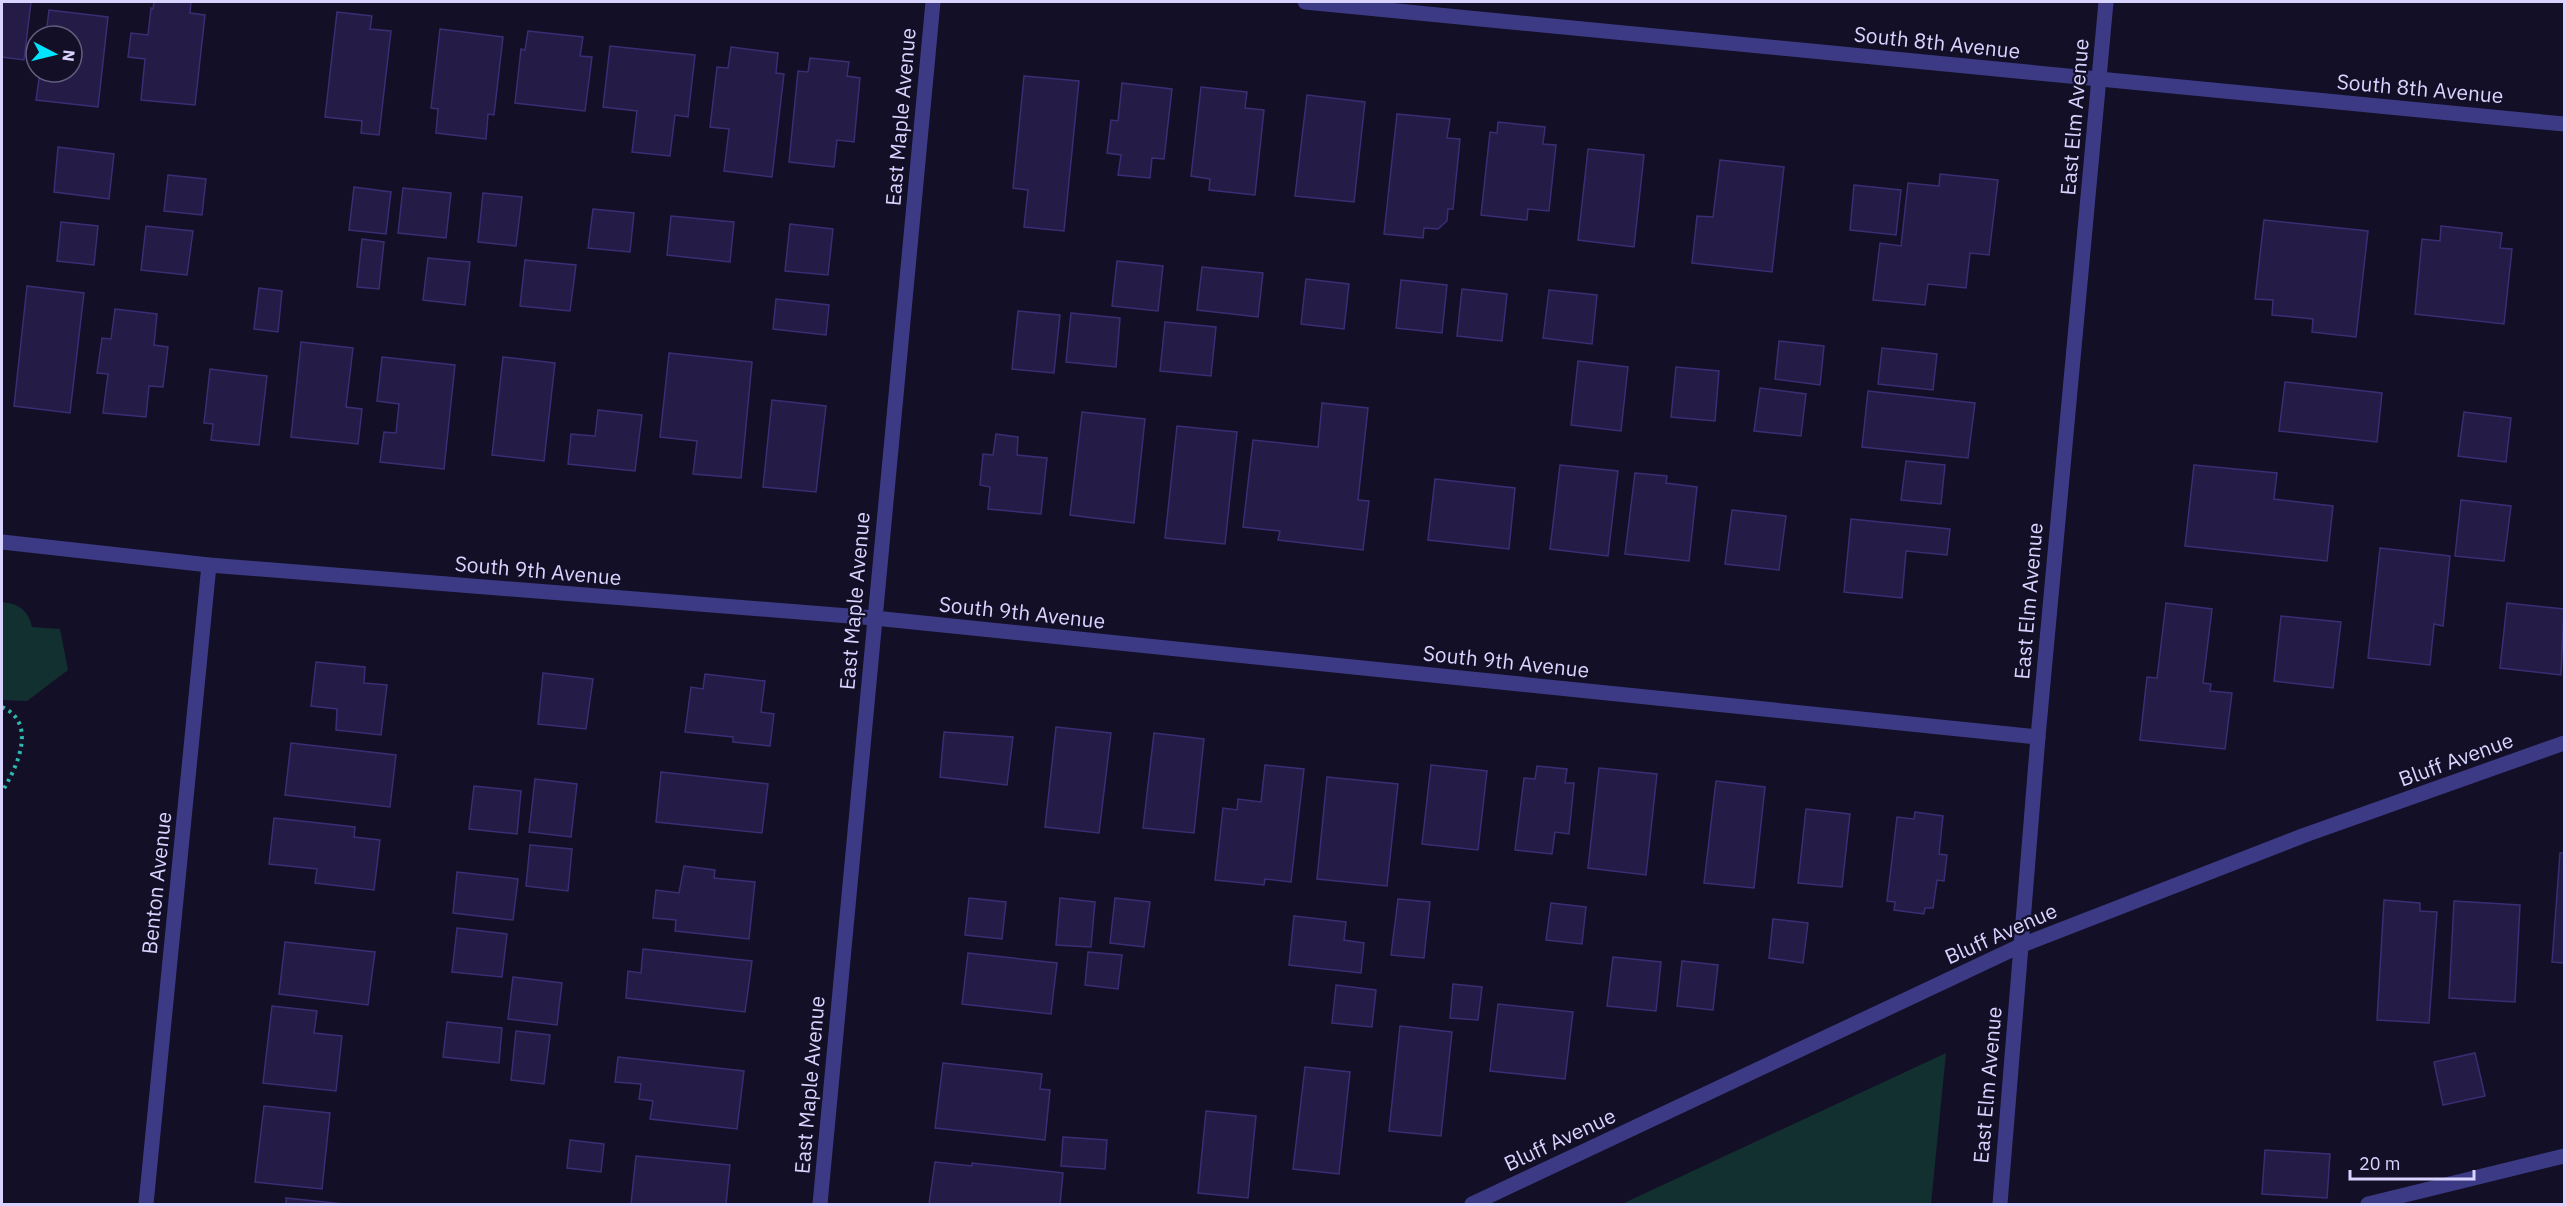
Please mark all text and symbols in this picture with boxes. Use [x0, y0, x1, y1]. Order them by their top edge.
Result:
street label: South 8th Avenue [1853, 19, 2022, 65]
north arrow [24, 24, 84, 84]
street label: East Maple Avenue [878, 27, 922, 207]
street label: East Elm Avenue [2053, 37, 2095, 196]
text: N [58, 49, 80, 63]
street label: South 8th Avenue [2336, 67, 2505, 109]
street label: East Maple Avenue [832, 511, 876, 691]
street label: East Elm Avenue [2007, 521, 2049, 680]
street label: South 9th Avenue [454, 549, 623, 591]
street label: South 9th Avenue [938, 589, 1107, 635]
street label: South 9th Avenue [1422, 638, 1591, 684]
street label: Bluff Avenue [2394, 725, 2517, 793]
street label: Benton Avenue [135, 810, 177, 956]
street label: Bluff Avenue [1940, 896, 2061, 970]
street label: East Maple Avenue [787, 995, 831, 1175]
street label: East Elm Avenue [1966, 1005, 2008, 1164]
street label: Bluff Avenue [1499, 1101, 1620, 1177]
scale bar [2350, 1143, 2474, 1181]
text: 20 m [2359, 1152, 2401, 1175]

